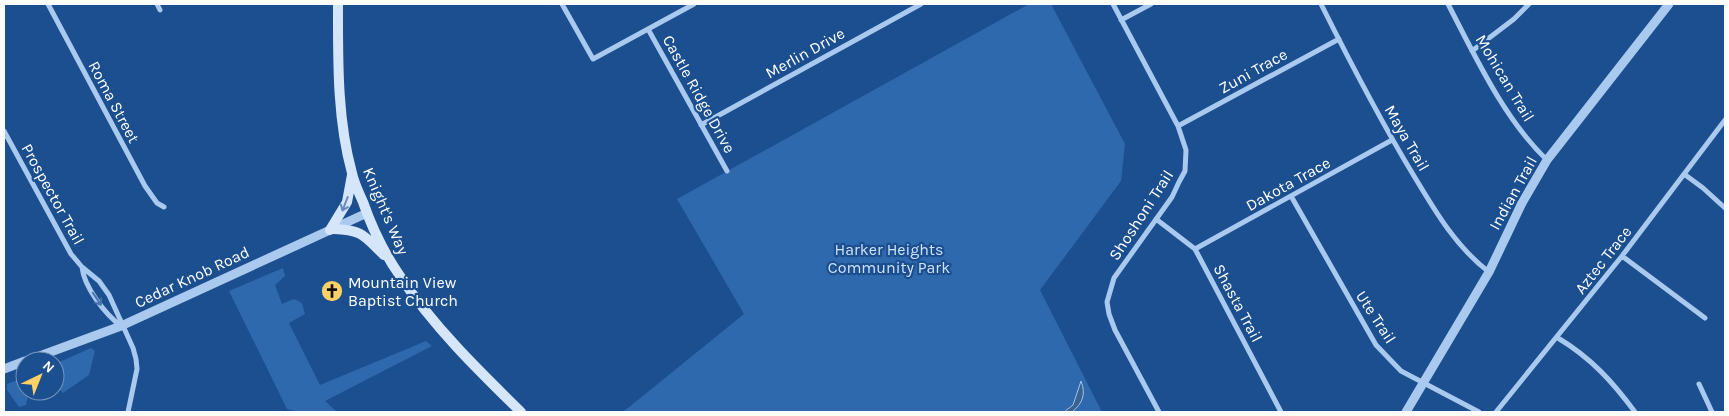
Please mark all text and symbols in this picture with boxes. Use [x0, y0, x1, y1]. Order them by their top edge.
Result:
street label: Merlin Drive [762, 23, 848, 83]
street label: Mohican Trail [1472, 31, 1538, 125]
street label: Castle Ridge Drive [659, 32, 739, 156]
street label: Zuni Trace [1215, 44, 1291, 98]
street label: Roma Street [84, 58, 144, 146]
street label: Maya Trail [1380, 102, 1434, 174]
street label: Prospector Trail [17, 140, 89, 248]
street label: Dakota Trace [1242, 153, 1334, 215]
street label: Indian Trail [1485, 153, 1541, 233]
street label: Knight's Way [359, 164, 413, 258]
street label: Shoshoni Trail [1105, 166, 1177, 264]
one-way arrow [340, 196, 349, 211]
street label: Aztec Trace [1571, 222, 1635, 298]
park label: Harker Heights Community Park [828, 240, 950, 277]
street label: Cedar Knob Road [132, 242, 252, 312]
street label: Shasta Trail [1209, 261, 1267, 345]
place label: Mountain View Baptist Church [348, 273, 458, 310]
church icon: Mountain View Baptist Church [320, 279, 344, 303]
street label: Ute Trail [1352, 287, 1400, 347]
one-way arrow [93, 292, 103, 306]
north arrow [15, 351, 65, 401]
text: N [39, 357, 58, 377]

